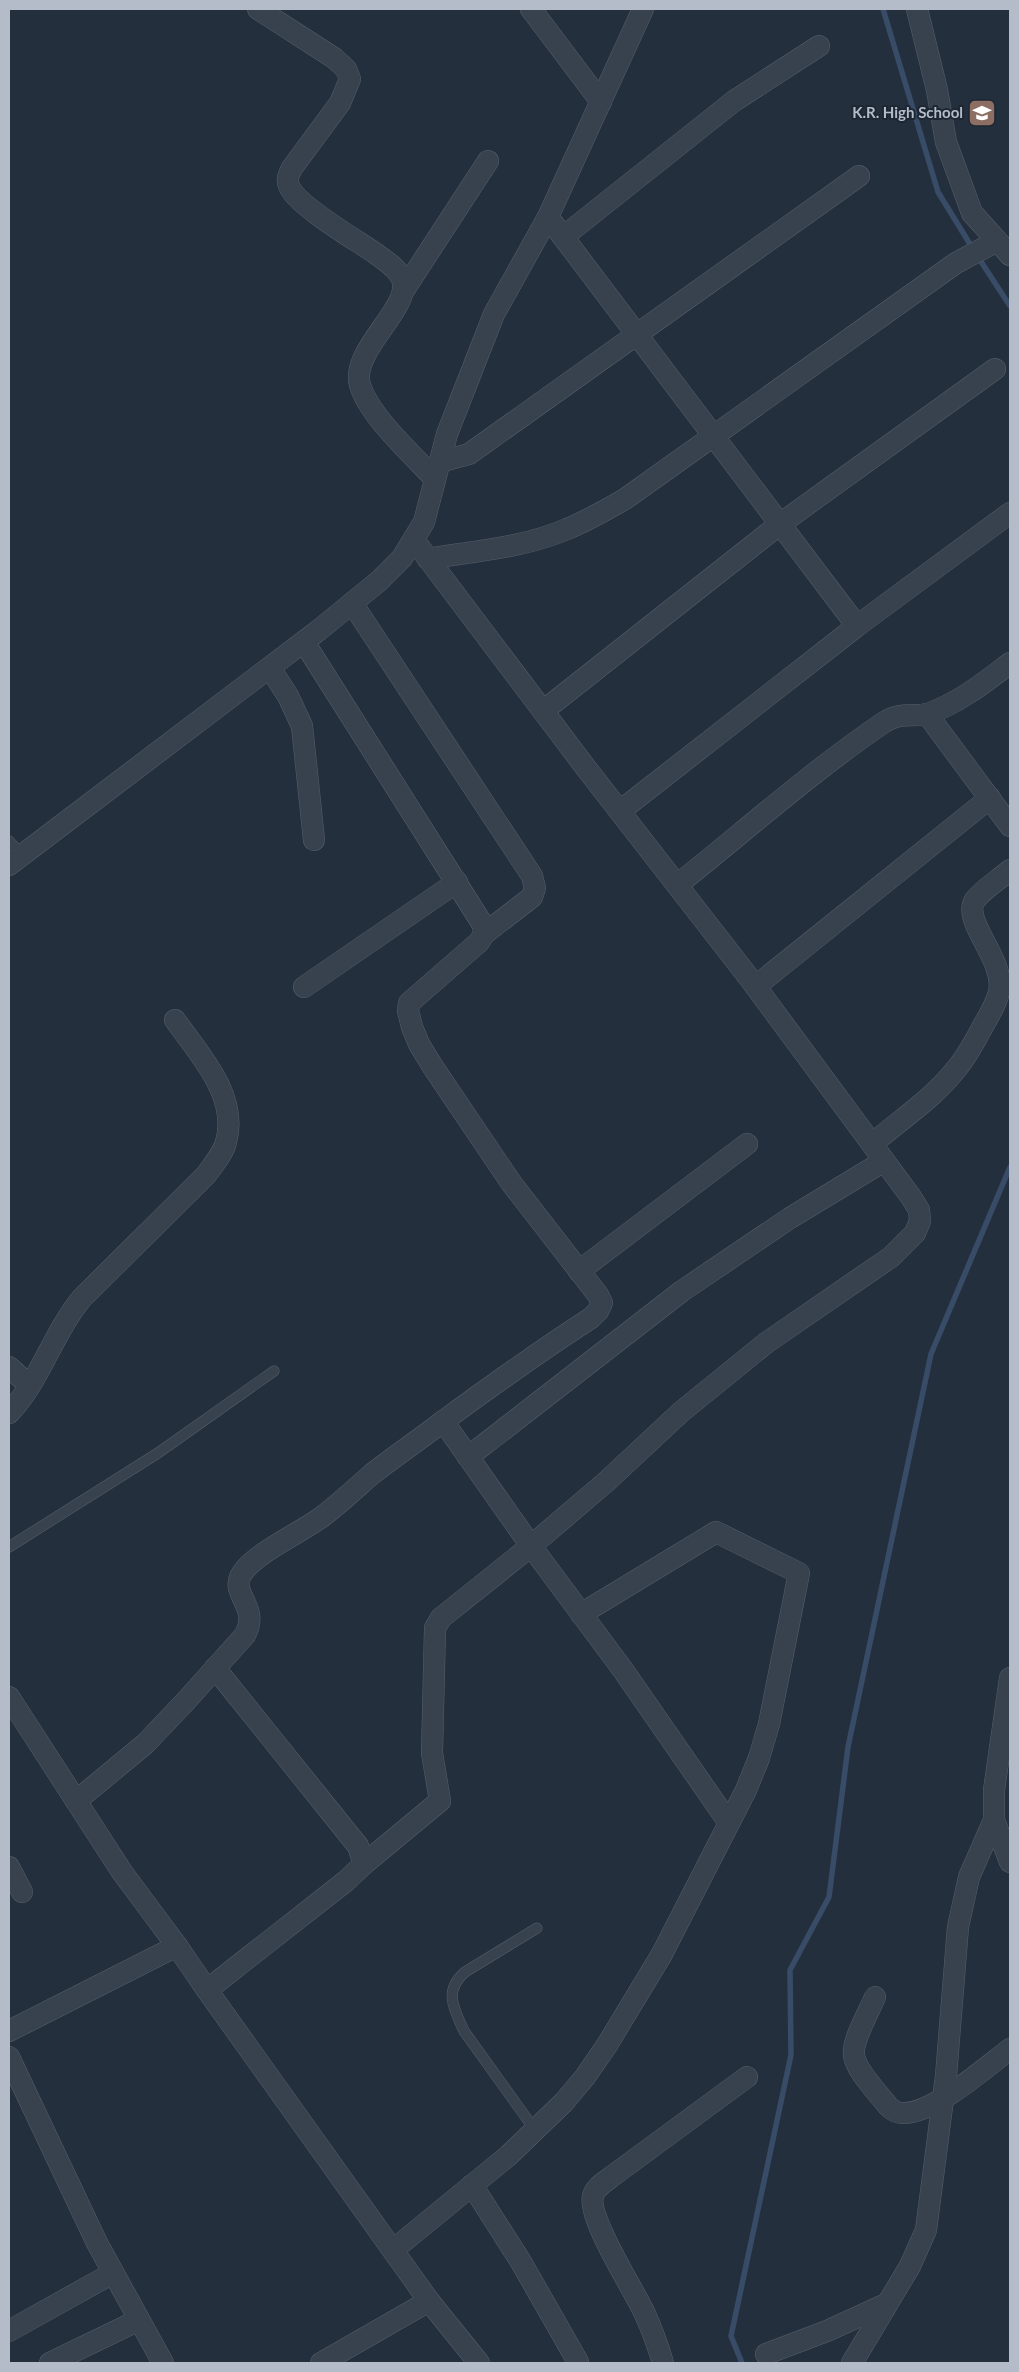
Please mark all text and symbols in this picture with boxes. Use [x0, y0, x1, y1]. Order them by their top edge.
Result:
school or university icon: K.R. High School [967, 98, 997, 128]
place label: K.R. High School [852, 103, 963, 121]

